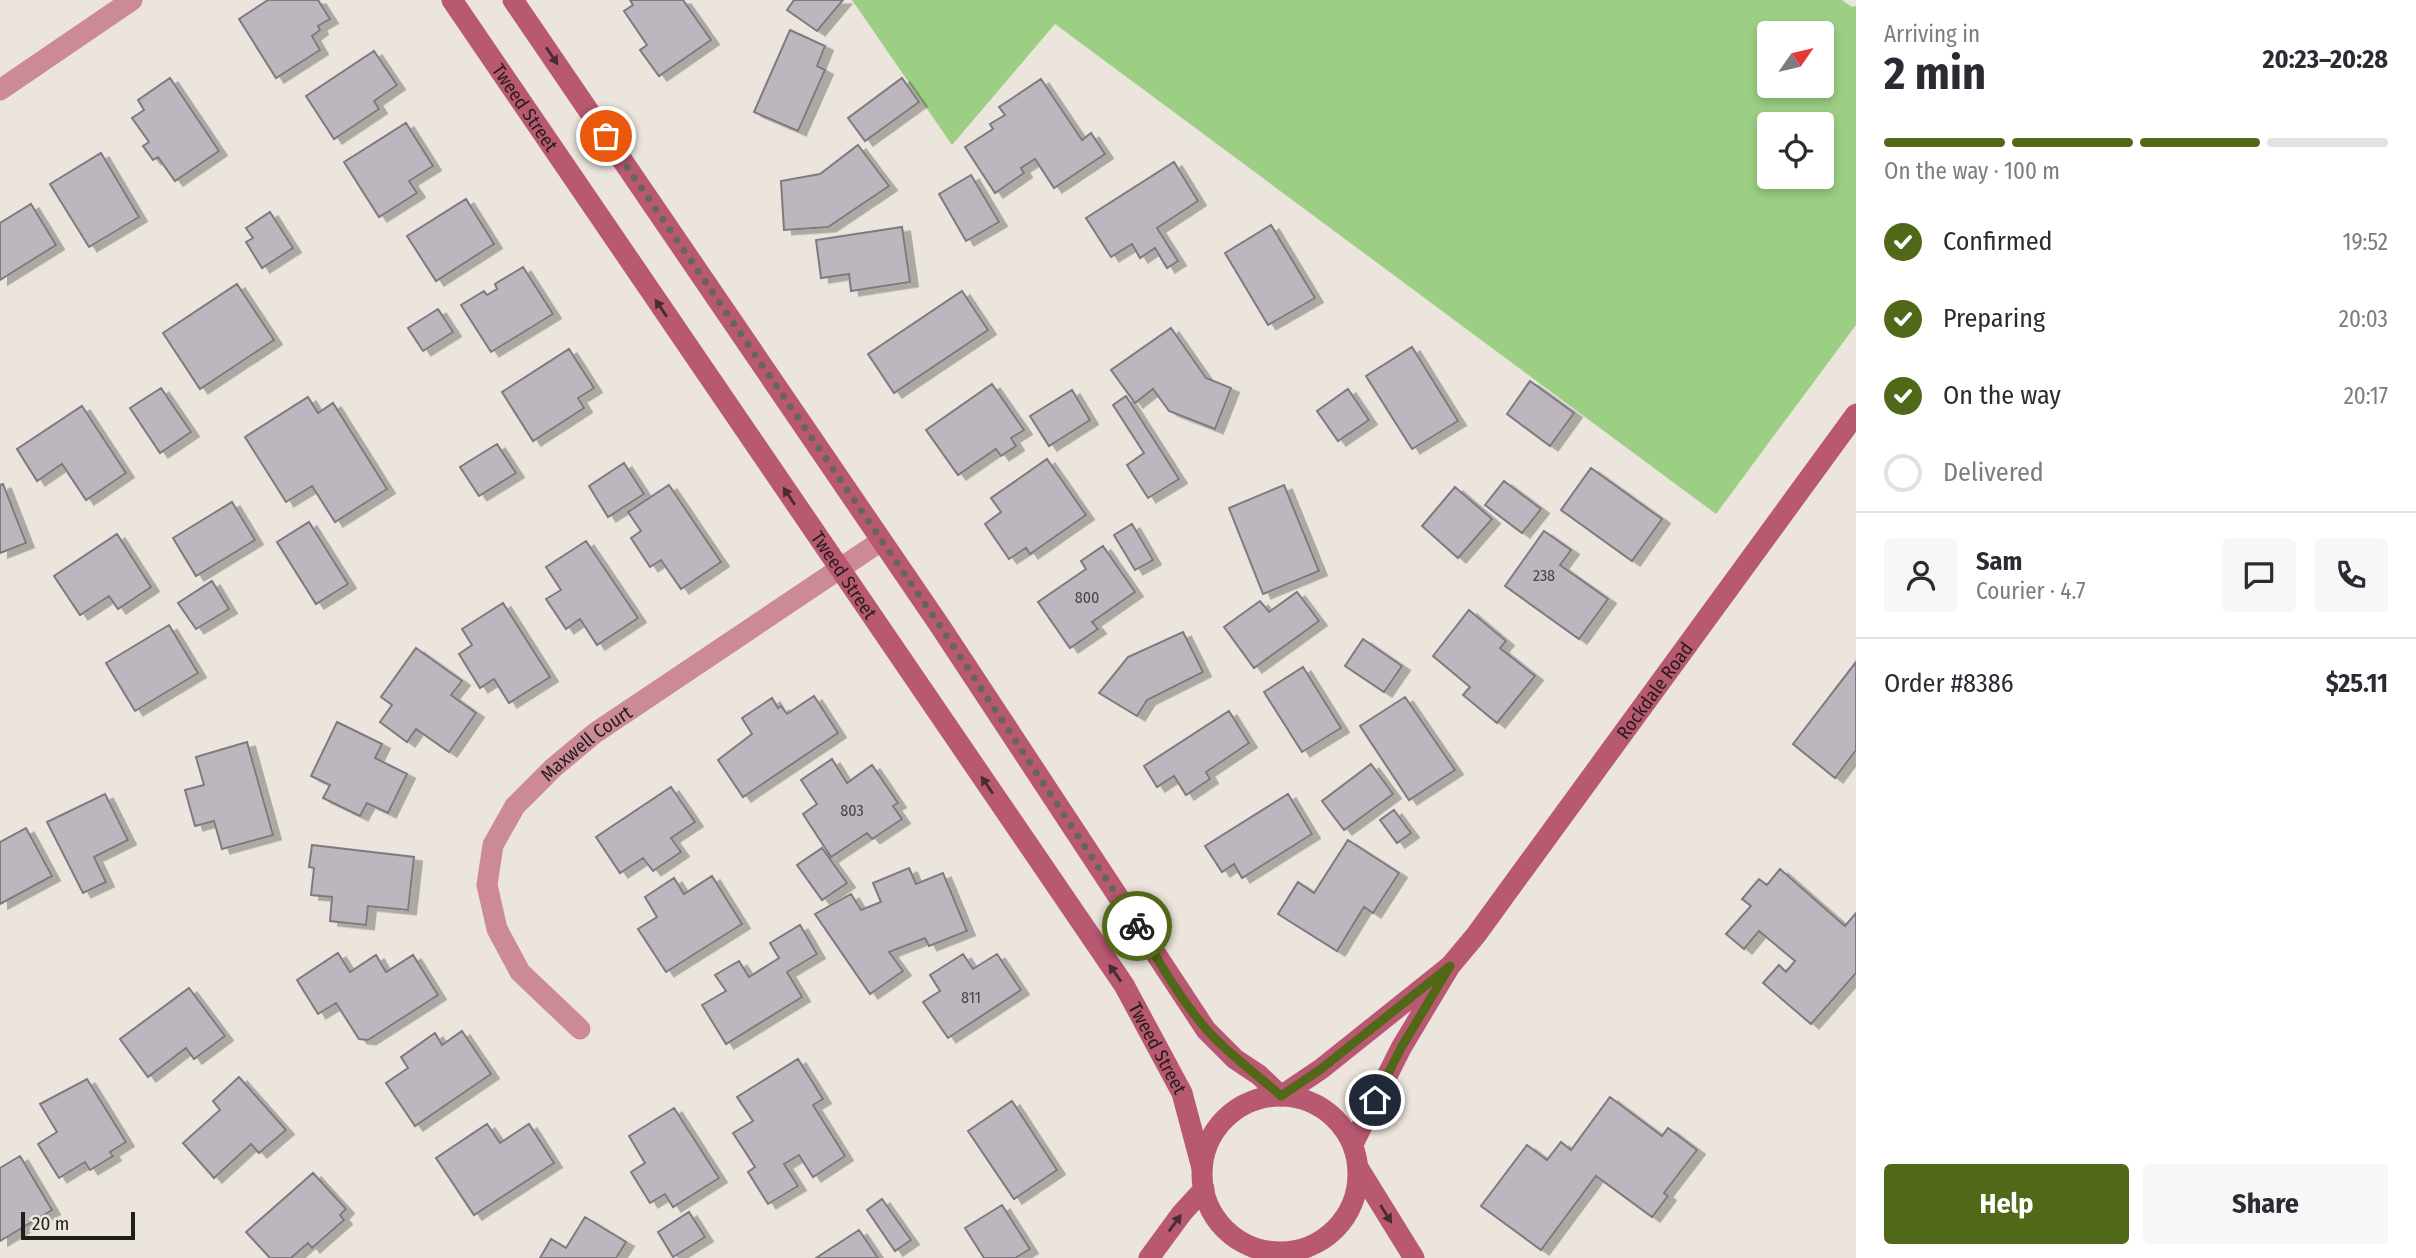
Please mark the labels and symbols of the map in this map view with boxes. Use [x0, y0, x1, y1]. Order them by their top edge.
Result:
north arrow [1757, 21, 1834, 98]
one-way arrow [545, 47, 558, 66]
street label: Tweed Street [487, 59, 564, 156]
pin [576, 106, 636, 166]
one-way arrow [654, 299, 668, 317]
one-way arrow [782, 487, 796, 505]
street label: Tweed Street [806, 527, 883, 624]
house number: 238 [1533, 566, 1555, 585]
house number: 800 [1075, 588, 1099, 607]
street label: Rockdale Road [1611, 637, 1697, 743]
street label: Maxwell Court [535, 700, 637, 786]
one-way arrow [980, 776, 994, 794]
house number: 803 [840, 801, 864, 820]
courier [1102, 891, 1172, 961]
one-way arrow [1109, 963, 1122, 983]
house number: 811 [961, 988, 981, 1007]
street label: Tweed Street [1124, 998, 1192, 1099]
pin [1345, 1070, 1405, 1130]
one-way arrow [1380, 1204, 1393, 1223]
scale bar [21, 1209, 135, 1241]
one-way arrow [1168, 1213, 1182, 1232]

